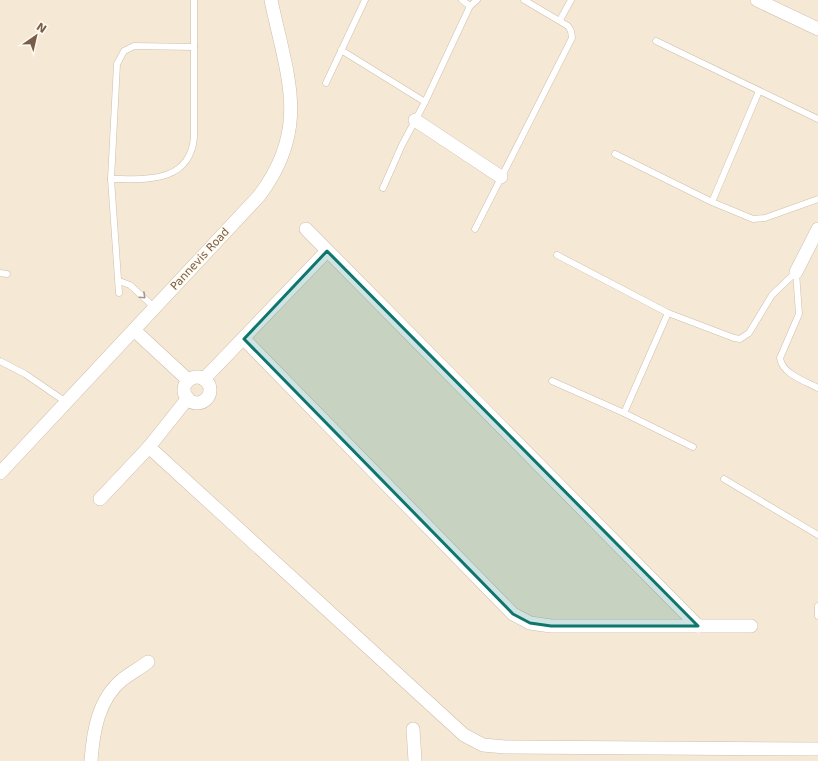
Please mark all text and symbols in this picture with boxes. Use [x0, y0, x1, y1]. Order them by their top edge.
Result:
north arrow [16, 16, 56, 56]
text: N [34, 20, 49, 36]
street label: Pannevis Road [168, 225, 232, 293]
one-way arrow [138, 291, 146, 299]

